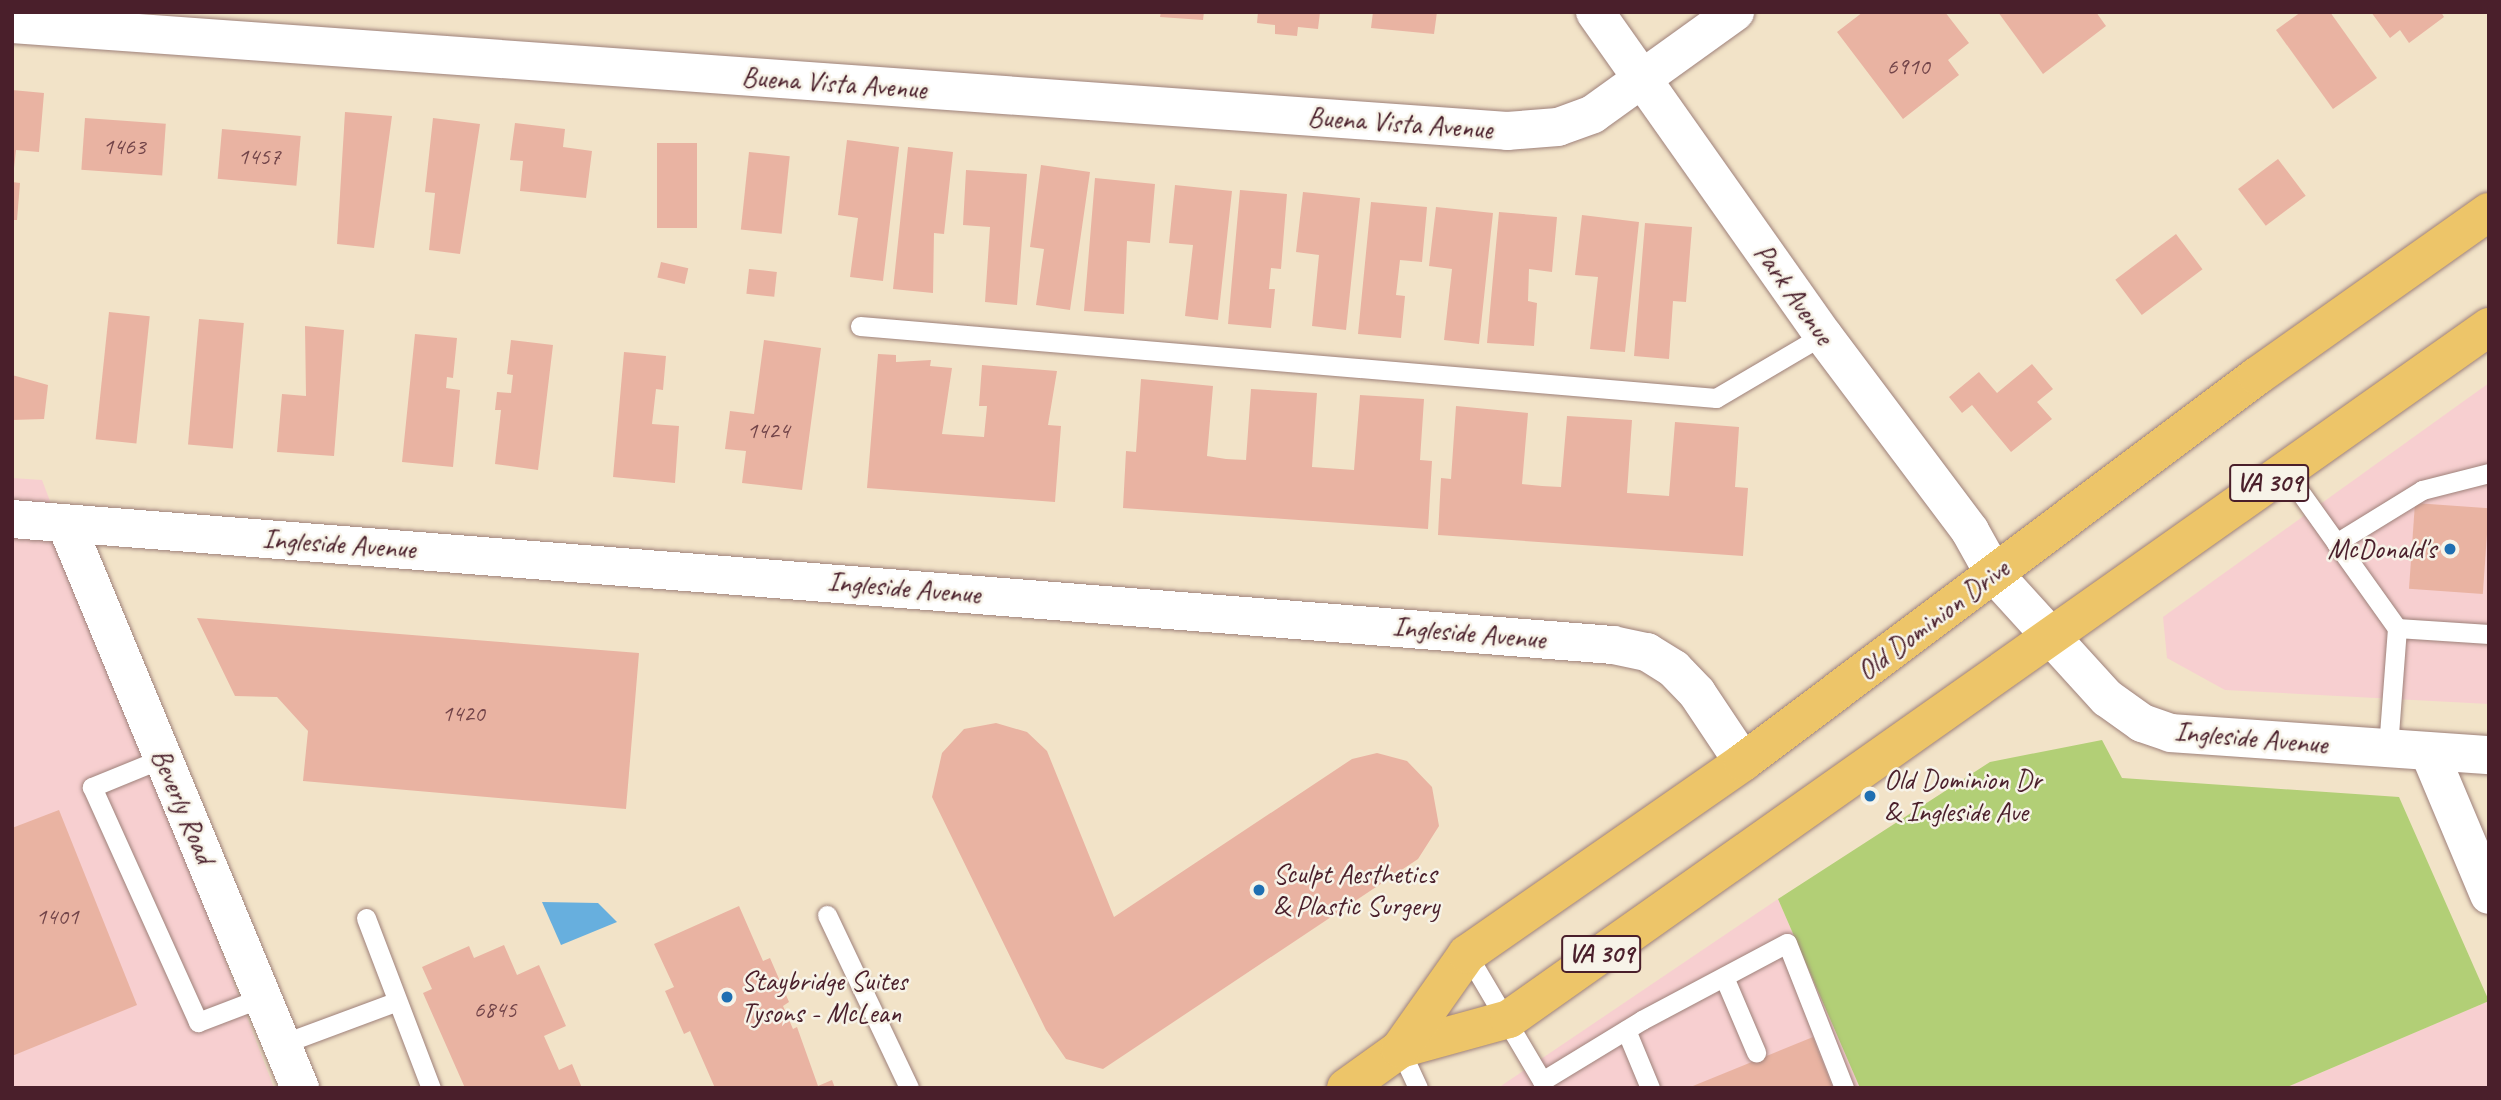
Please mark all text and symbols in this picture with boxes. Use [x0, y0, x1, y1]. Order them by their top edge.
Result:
house number: 6910 [1886, 53, 1930, 81]
street label: Buena Vista Avenue [741, 60, 927, 106]
street label: Buena Vista Avenue [1307, 100, 1493, 146]
house number: 1463 [102, 133, 146, 161]
house number: 1457 [237, 143, 281, 171]
street label: Park Avenue [1747, 237, 1841, 351]
house number: 1424 [746, 417, 790, 445]
road number: VA 309 [2229, 461, 2309, 505]
street label: Ingleside Avenue [261, 522, 417, 566]
place label: McDonald's [2327, 532, 2436, 566]
marker: McDonald's [2442, 541, 2458, 557]
street label: Old Dominion Drive [1850, 552, 2016, 688]
street label: Ingleside Avenue [826, 565, 982, 611]
street label: Ingleside Avenue [1391, 610, 1547, 656]
house number: 1420 [441, 700, 485, 728]
street label: Ingleside Avenue [2173, 715, 2329, 761]
street label: Beverly Road [144, 744, 222, 868]
place label: Old Dominion Dr & Ingleside Ave [1884, 763, 2042, 829]
marker: Old Dominion Dr & Ingleside Ave [1862, 788, 1878, 804]
place label: Sculpt Aesthetics & Plastic Surgery [1273, 857, 1439, 923]
marker: Sculpt Aesthetics & Plastic Surgery [1251, 882, 1267, 898]
house number: 1401 [35, 903, 79, 931]
road number: VA 309 [1561, 931, 1641, 976]
place label: Staybridge Suites Tysons - McLean [741, 964, 907, 1030]
marker: Staybridge Suites Tysons - McLean [719, 989, 735, 1005]
house number: 6845 [473, 996, 517, 1024]

